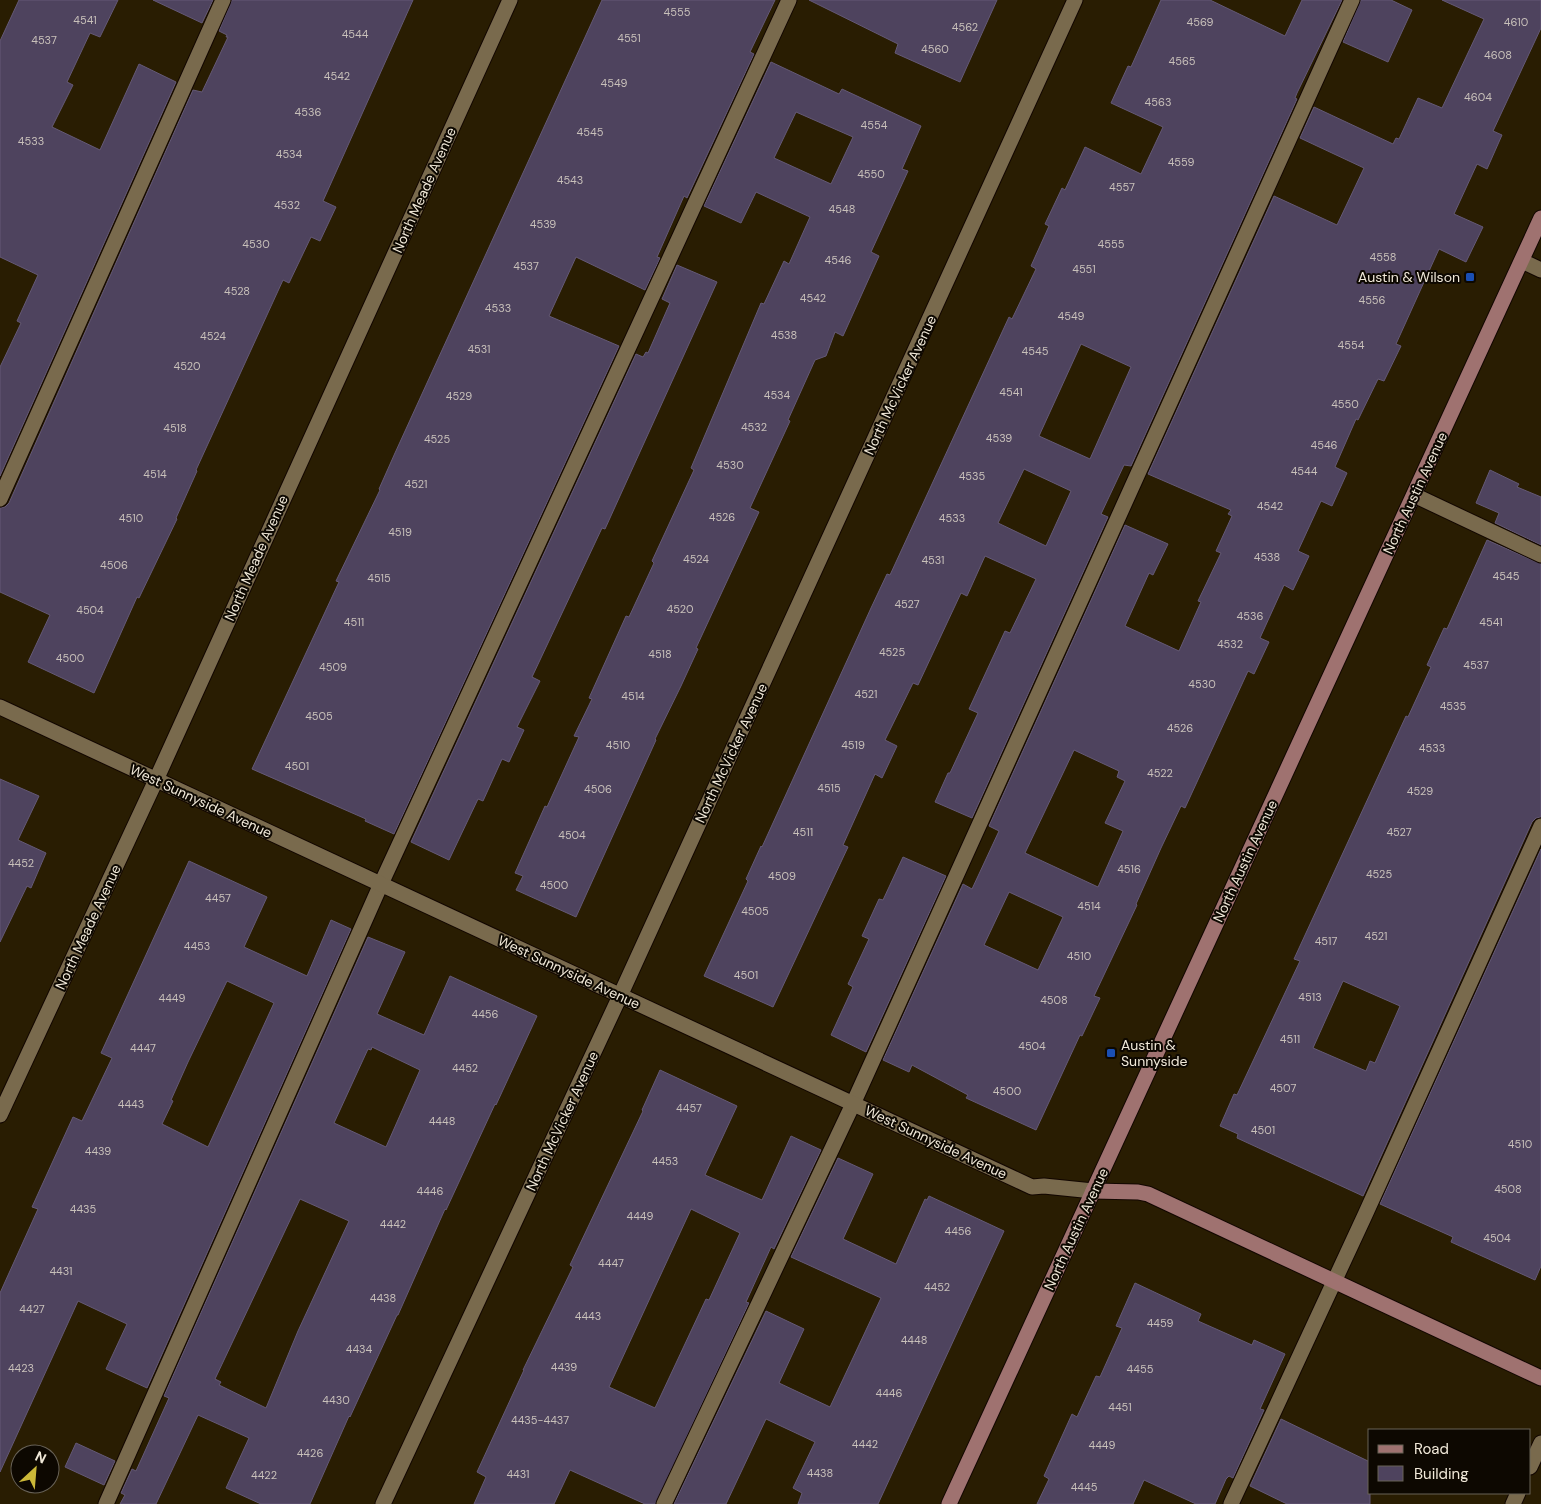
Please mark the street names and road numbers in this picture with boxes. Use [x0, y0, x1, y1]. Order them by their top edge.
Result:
street label: North Meade Avenue [388, 124, 460, 256]
street label: North McVicker Avenue [860, 312, 940, 458]
street label: North Austin Avenue [1379, 429, 1451, 557]
street label: North Meade Avenue [220, 492, 292, 624]
street label: North McVicker Avenue [691, 680, 771, 826]
street label: West Sunnyside Avenue [127, 760, 275, 842]
street label: North Austin Avenue [1209, 797, 1281, 925]
street label: North Meade Avenue [51, 862, 125, 992]
street label: West Sunnyside Avenue [495, 931, 643, 1013]
street label: North McVicker Avenue [522, 1048, 602, 1194]
street label: West Sunnyside Avenue [862, 1101, 1010, 1183]
street label: North Austin Avenue [1040, 1165, 1112, 1293]

